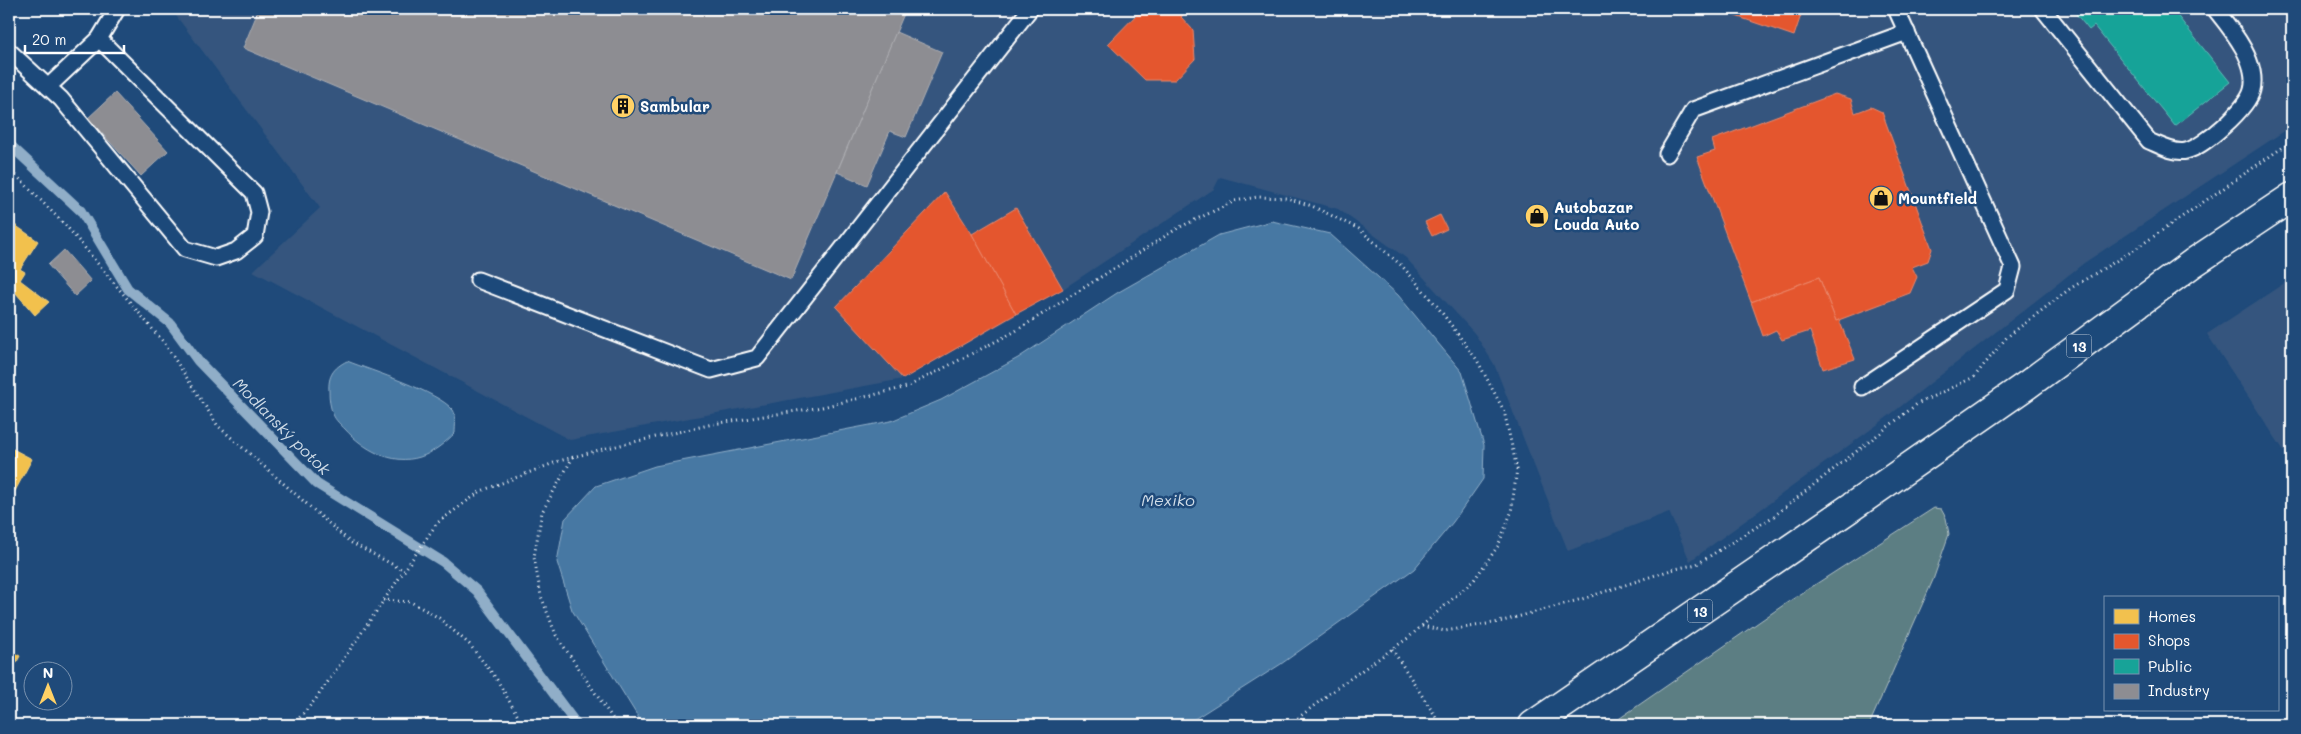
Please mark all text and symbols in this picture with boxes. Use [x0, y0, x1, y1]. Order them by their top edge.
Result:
scale bar [25, 22, 124, 54]
text: 20 m [32, 29, 66, 49]
building icon: Sambular [610, 93, 636, 119]
place label: Sambular [640, 96, 710, 116]
shop icon: Mountfield [1868, 185, 1894, 211]
place label: Mountfield [1898, 188, 1978, 208]
place label: Autobazar Louda Auto [1554, 197, 1639, 234]
shop icon: Autobazar Louda Auto [1524, 203, 1550, 229]
road number: 13 [2066, 334, 2092, 358]
water label: Modlanský potok [229, 373, 336, 480]
water label: Mexiko [1141, 489, 1195, 510]
legend [2104, 596, 2278, 712]
road number: 13 [1688, 600, 1712, 622]
text: Homes [2148, 606, 2196, 626]
text: Shops [2148, 630, 2190, 650]
text: Public [2148, 656, 2192, 676]
north arrow [22, 662, 72, 712]
text: N [43, 663, 53, 682]
text: Industry [2148, 680, 2210, 700]

